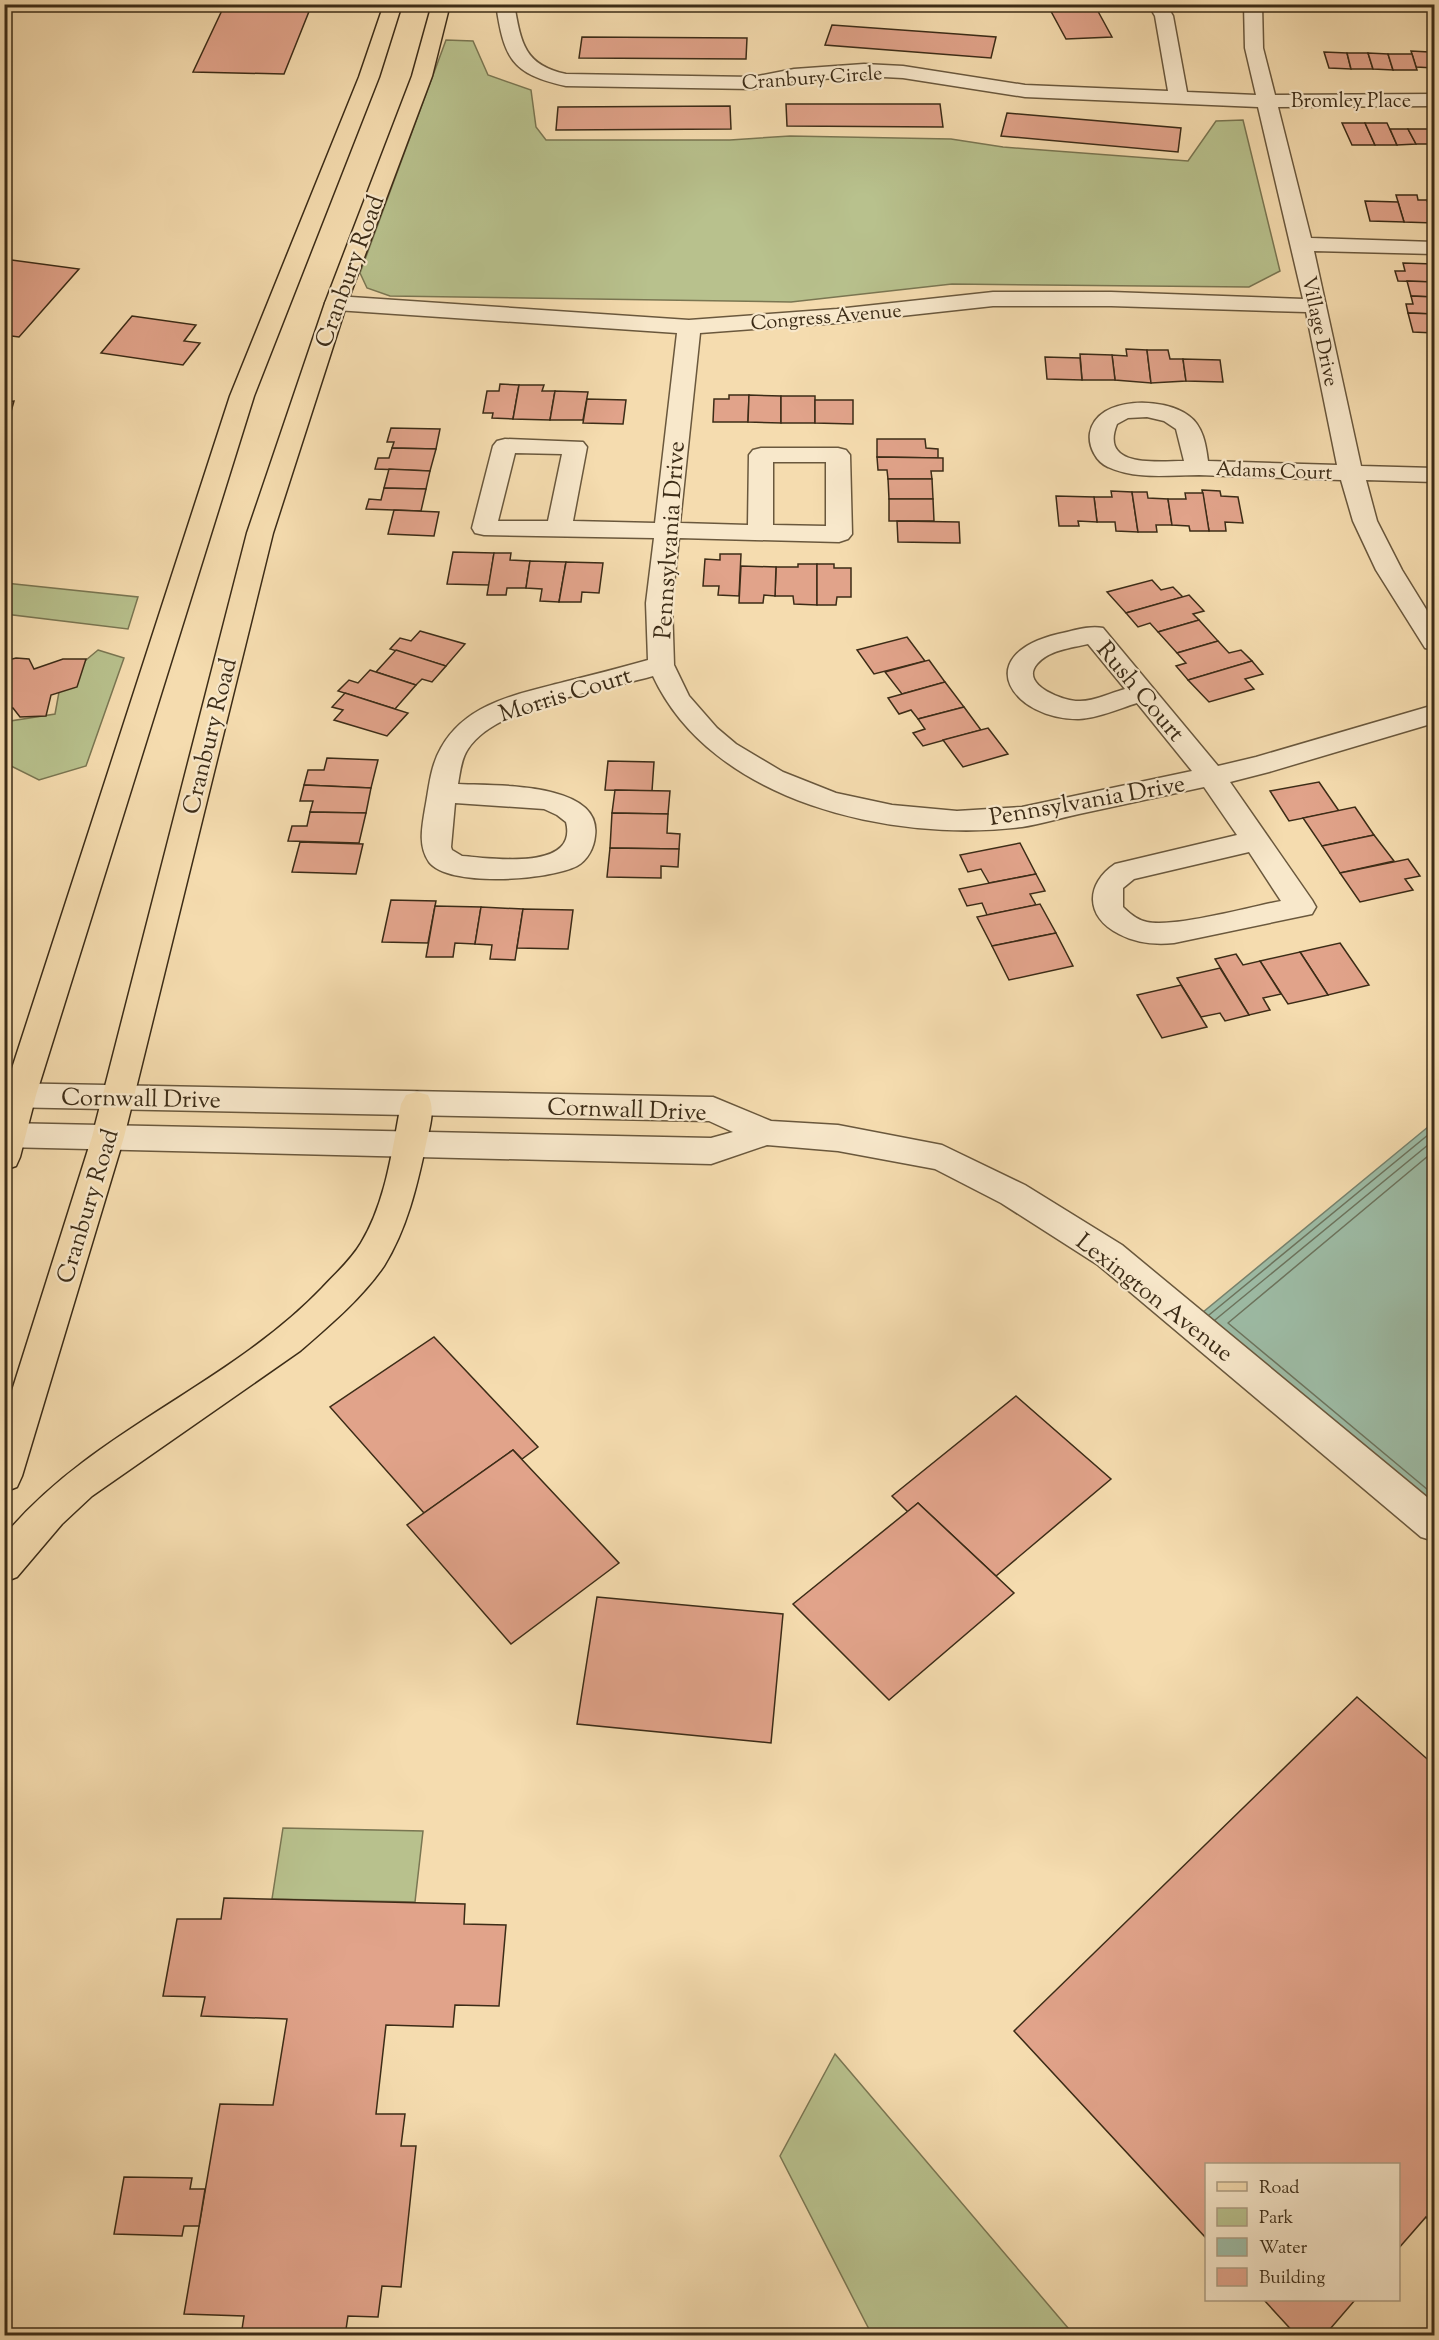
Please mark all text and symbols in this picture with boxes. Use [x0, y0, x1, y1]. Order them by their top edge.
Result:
street label: Cranbury Circle [741, 60, 883, 99]
street label: Bromley Place [1291, 88, 1411, 117]
street label: Cranbury Road [308, 190, 394, 353]
street label: Village Drive [1293, 274, 1344, 389]
street label: Congress Avenue [749, 297, 903, 340]
street label: Pennsylvania Drive [647, 440, 695, 640]
street label: Adams Court [1215, 456, 1333, 489]
street label: Rush Court [1087, 635, 1192, 750]
street label: Cranbury Road [175, 654, 247, 818]
street label: Morris Court [495, 660, 636, 732]
street label: Pennsylvania Drive [987, 768, 1188, 836]
street label: Cornwall Drive [61, 1082, 221, 1118]
street label: Cornwall Drive [547, 1091, 707, 1131]
street label: Cranbury Road [49, 1125, 129, 1288]
street label: Lexington Avenue [1068, 1226, 1240, 1371]
legend [1205, 2163, 1400, 2301]
text: Road [1259, 2176, 1299, 2202]
text: Park [1259, 2206, 1294, 2232]
text: Water [1259, 2236, 1308, 2262]
text: Building [1259, 2266, 1325, 2292]

